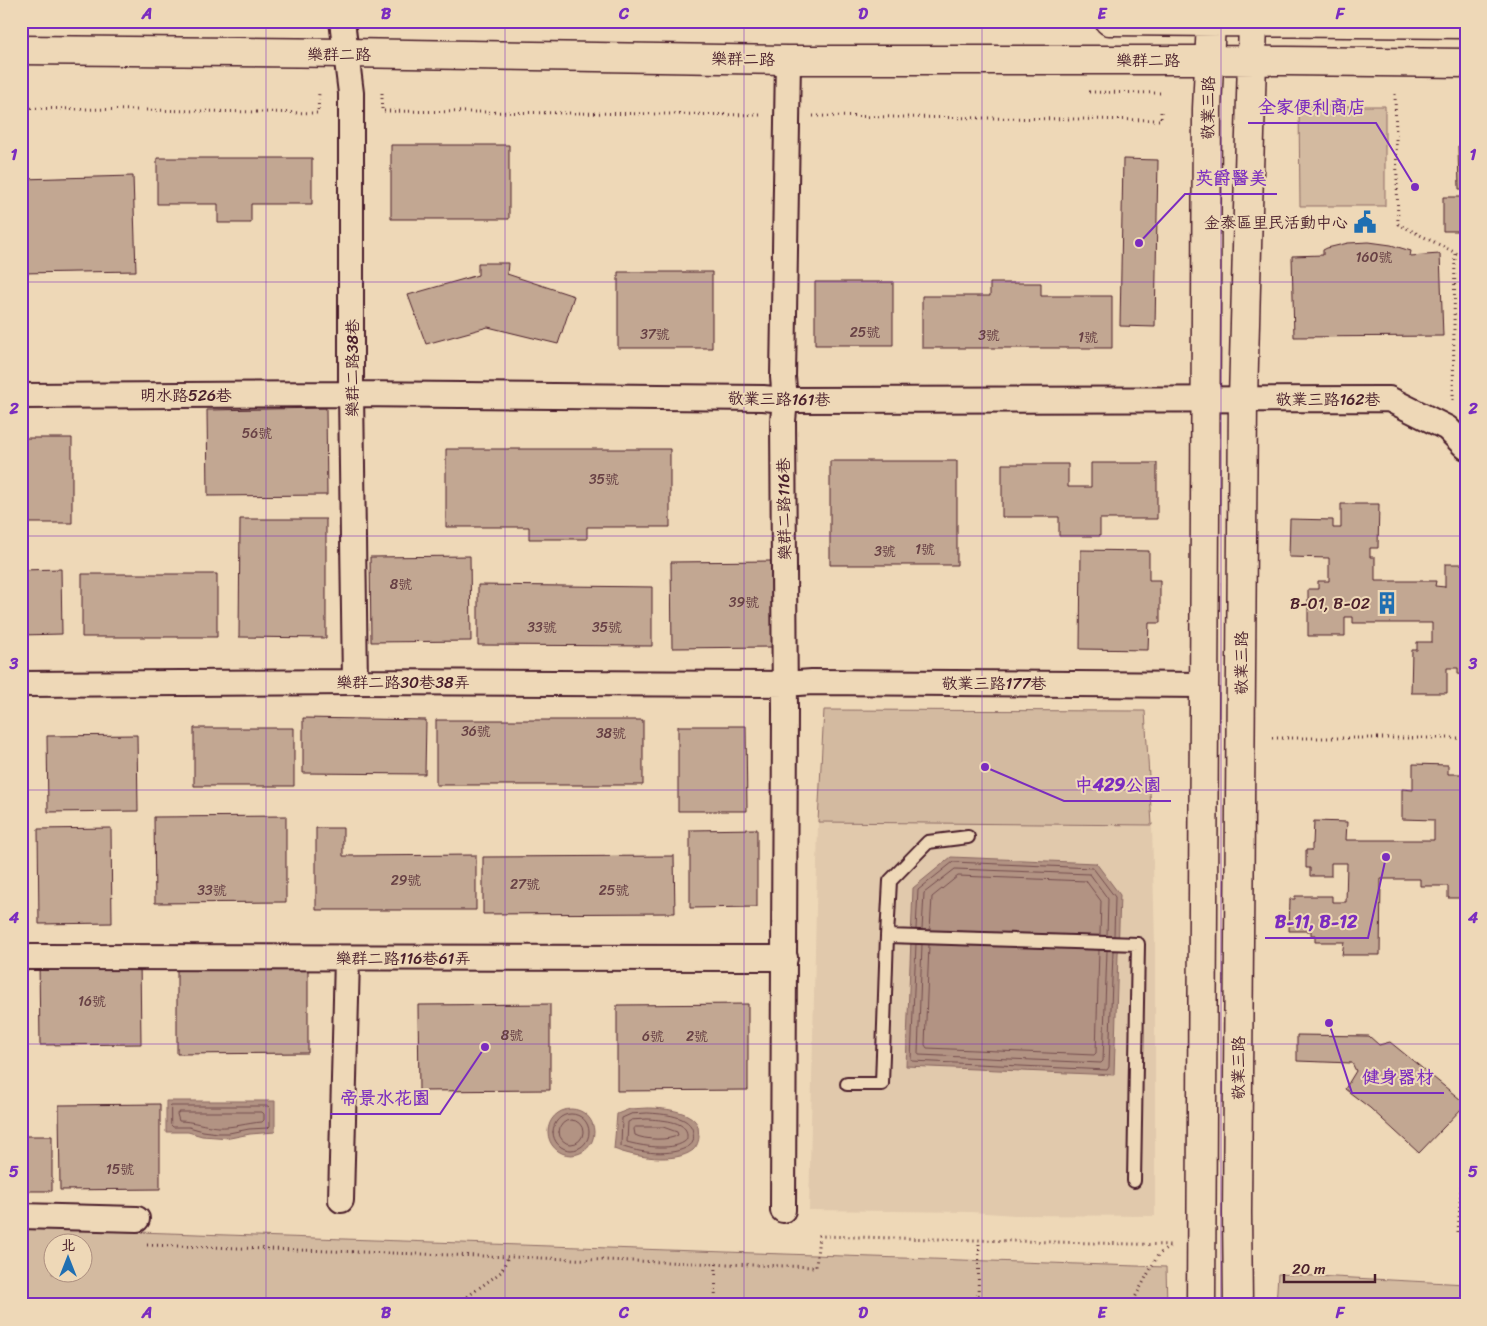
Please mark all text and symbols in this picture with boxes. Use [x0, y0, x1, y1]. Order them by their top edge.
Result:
text: A [141, 0, 152, 28]
text: B [381, 0, 392, 28]
text: C [618, 0, 630, 28]
text: D [858, 0, 868, 28]
text: E [1098, 0, 1108, 28]
text: F [1335, 0, 1346, 28]
street label: 樂群二路 [307, 40, 371, 69]
street label: 樂群二路 [711, 44, 775, 74]
street label: 樂群二路 [1116, 46, 1180, 75]
street label: 敬業三路 [1193, 76, 1223, 140]
callout: 全家便利商店 [1248, 90, 1376, 123]
text: 全家便利商店 [1258, 91, 1366, 123]
text: 1 [11, 140, 18, 169]
text: 1 [1470, 140, 1477, 169]
callout: 英爵醫美 [1185, 161, 1277, 194]
text: 英爵醫美 [1195, 162, 1267, 194]
place label: 金泰區里民活動中心 [1204, 208, 1348, 237]
public building icon: 金泰區里民活動中心 [1352, 209, 1378, 235]
house number: 160號 [1356, 245, 1392, 270]
street label: 樂群二路38巷 [338, 319, 367, 417]
house number: 25號 [850, 320, 880, 345]
house number: 37號 [640, 322, 670, 347]
house number: 3號 [978, 323, 1000, 348]
house number: 1號 [1078, 325, 1098, 350]
street label: 明水路526巷 [140, 381, 232, 410]
street label: 敬業三路161巷 [727, 384, 831, 414]
street label: 敬業三路162巷 [1275, 385, 1381, 414]
text: 2 [8, 394, 19, 423]
text: 2 [1467, 394, 1478, 423]
house number: 56號 [242, 421, 272, 446]
street label: 樂群二路116巷 [769, 457, 799, 561]
house number: 35號 [589, 467, 619, 492]
house number: 1號 [915, 537, 935, 562]
house number: 3號 [874, 539, 896, 564]
house number: 8號 [390, 572, 412, 597]
place label: B-01, B-02 [1290, 589, 1370, 618]
house number: 39號 [729, 590, 759, 615]
building icon: B-01, B-02 [1374, 590, 1400, 616]
house number: 33號 [527, 615, 557, 640]
house number: 35號 [592, 615, 622, 640]
street label: 敬業三路 [1227, 631, 1256, 695]
text: 3 [9, 649, 19, 678]
text: 3 [1468, 649, 1478, 678]
street label: 樂群二路30巷38弄 [336, 668, 470, 697]
street label: 敬業三路177巷 [941, 669, 1047, 698]
house number: 36號 [461, 719, 491, 744]
house number: 38號 [596, 721, 626, 746]
callout: 中429公園 [1064, 768, 1171, 801]
text: 中429公園 [1075, 769, 1161, 801]
house number: 29號 [391, 868, 421, 893]
house number: 27號 [510, 872, 540, 897]
house number: 33號 [197, 878, 227, 903]
house number: 25號 [599, 878, 629, 903]
text: 4 [8, 903, 19, 932]
text: 4 [1467, 903, 1478, 932]
callout: B-11, B-12 [1265, 905, 1368, 938]
text: B-11, B-12 [1275, 906, 1358, 938]
street label: 樂群二路116巷61弄 [336, 944, 470, 973]
house number: 16號 [78, 989, 106, 1014]
house number: 8號 [501, 1023, 523, 1048]
house number: 6號 [642, 1024, 664, 1049]
house number: 2號 [686, 1024, 708, 1049]
street label: 敬業三路 [1224, 1036, 1253, 1100]
callout: 健身器材 [1352, 1060, 1444, 1093]
text: 健身器材 [1362, 1061, 1434, 1093]
callout: 帝景水花園 [330, 1081, 440, 1114]
text: 帝景水花園 [340, 1082, 430, 1114]
text: 5 [9, 1157, 19, 1186]
house number: 15號 [106, 1157, 134, 1182]
text: 5 [1468, 1157, 1478, 1186]
text: 北 [61, 1233, 75, 1258]
north arrow [42, 1234, 92, 1284]
scale bar [1284, 1251, 1376, 1283]
text: 20 m [1292, 1256, 1326, 1282]
text: A [141, 1298, 152, 1326]
text: B [381, 1298, 392, 1326]
text: C [618, 1298, 630, 1326]
text: D [858, 1298, 868, 1326]
text: E [1098, 1298, 1108, 1326]
text: F [1335, 1298, 1346, 1326]

